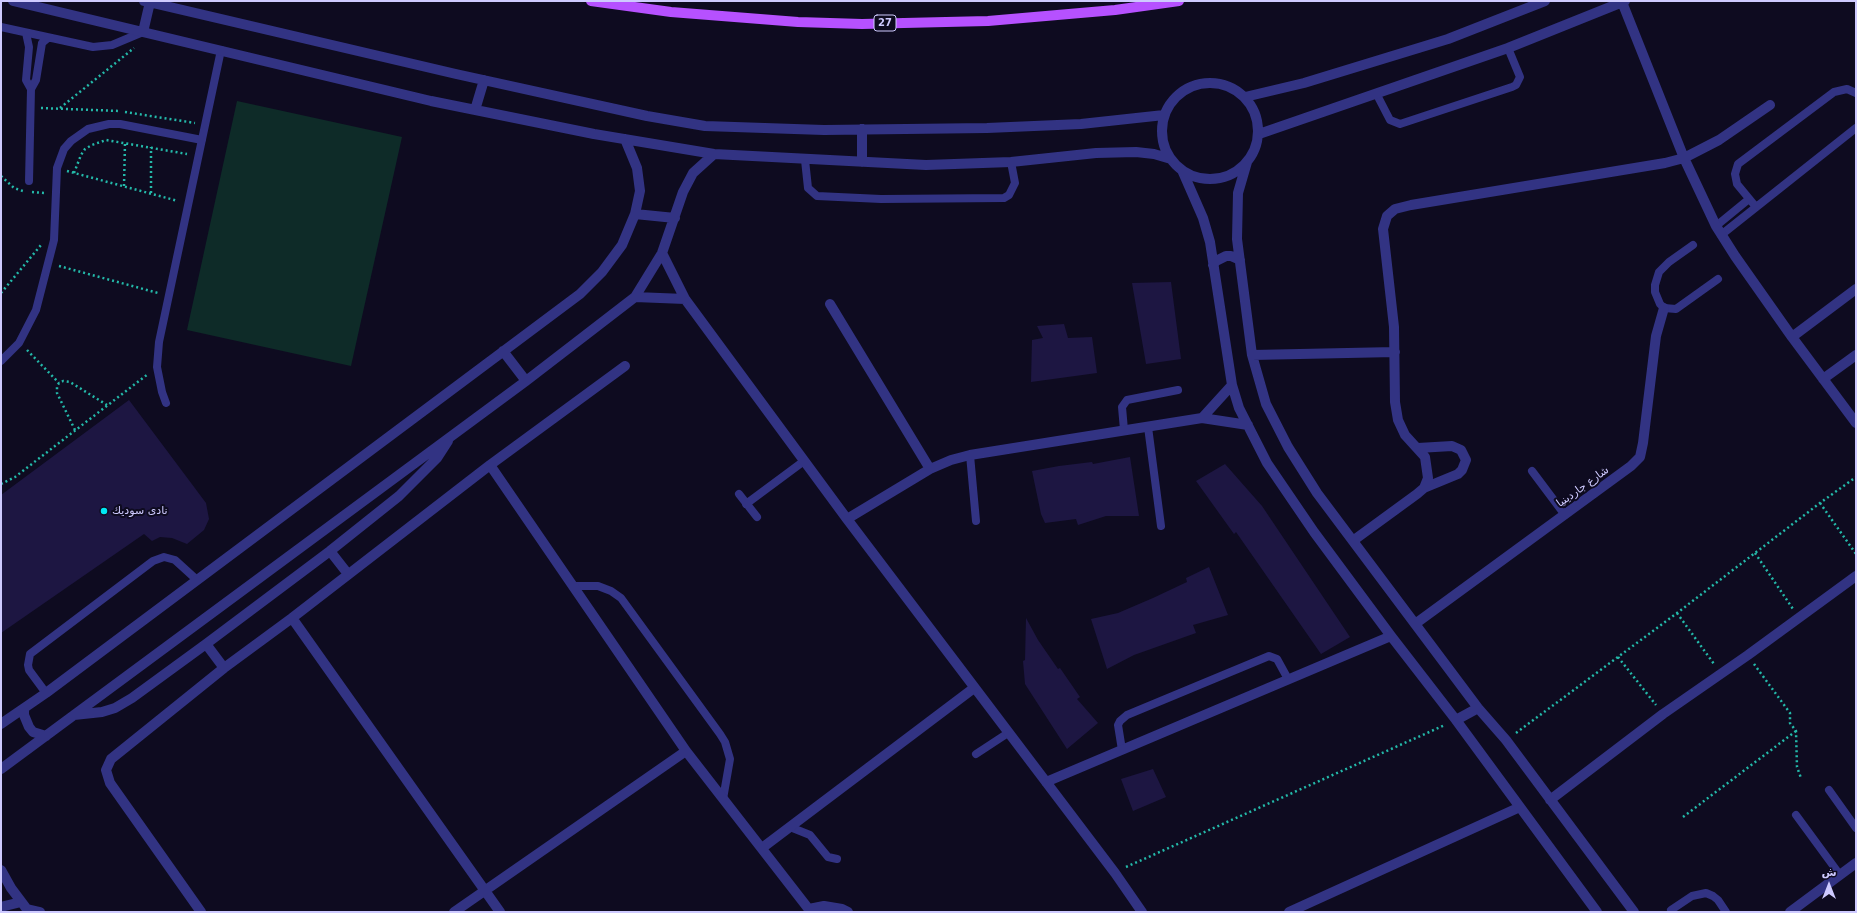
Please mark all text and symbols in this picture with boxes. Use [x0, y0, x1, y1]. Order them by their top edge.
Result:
road number: 27 [874, 15, 896, 31]
street label: شارع جاردينيا [1554, 464, 1612, 510]
place label: نادى سوديك [112, 504, 168, 518]
marker: نادى سوديك [99, 506, 109, 516]
north arrow [1809, 865, 1849, 905]
text: ش [1821, 866, 1837, 879]

